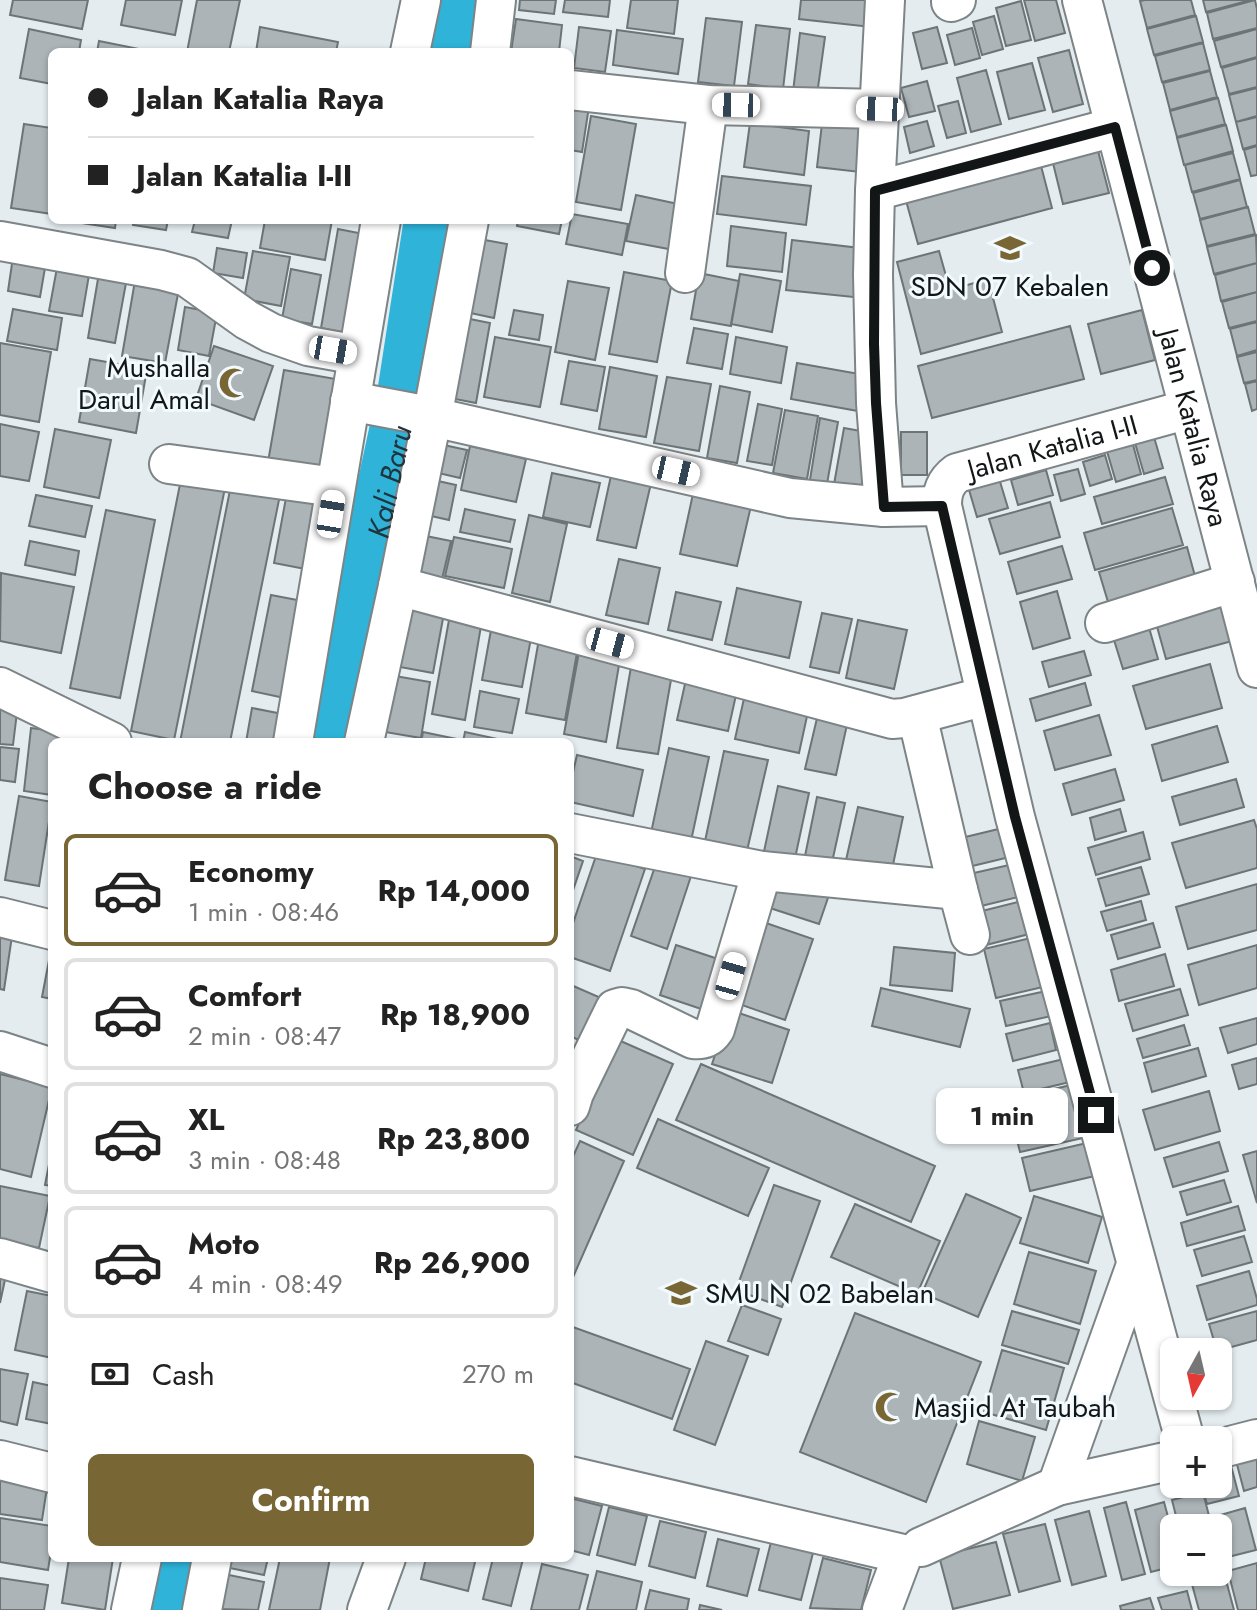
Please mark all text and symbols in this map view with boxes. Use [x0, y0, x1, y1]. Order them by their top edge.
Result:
text: Jalan Katalia Raya [136, 77, 384, 120]
car [712, 93, 760, 117]
car [856, 96, 904, 122]
text: Jalan Katalia I-II [136, 154, 352, 197]
school or university icon: SDN 07 Kebalen [993, 231, 1027, 265]
route start [1134, 250, 1170, 286]
place label: SDN 07 Kebalen [911, 266, 1109, 307]
street label: Jalan Katalia Raya [1147, 320, 1239, 531]
car [307, 334, 359, 366]
place label: Mushalla Darul Amal [78, 347, 210, 420]
mosque icon: Mushalla Darul Amal [217, 366, 251, 400]
street label: Jalan Katalia I-II [959, 404, 1142, 491]
water label: Kali Baru [357, 421, 423, 542]
car [650, 454, 702, 488]
car [315, 488, 347, 540]
car [584, 625, 636, 661]
text: Choose a ride [88, 760, 322, 812]
text: Economy [188, 850, 314, 893]
icon: car [92, 854, 164, 926]
text: Rp 14,000 [378, 869, 530, 912]
text: 1 min · 08:46 [188, 893, 339, 931]
car [713, 950, 749, 1002]
text: Comfort [188, 974, 301, 1017]
icon: car [92, 978, 164, 1050]
text: Rp 18,900 [380, 993, 530, 1036]
text: 2 min · 08:47 [188, 1017, 341, 1055]
callout: 1 min [936, 1087, 1068, 1143]
text: 1 min [970, 1097, 1034, 1135]
route end [1078, 1097, 1114, 1133]
text: XL [188, 1098, 224, 1141]
icon: car [92, 1102, 164, 1174]
text: Rp 23,800 [377, 1117, 530, 1160]
text: 3 min · 08:48 [188, 1141, 341, 1179]
text: Moto [188, 1222, 260, 1265]
icon: car [92, 1226, 164, 1298]
text: Rp 26,900 [374, 1241, 530, 1284]
text: 4 min · 08:49 [188, 1265, 343, 1303]
place label: SMU N 02 Babelan [705, 1273, 934, 1314]
school or university icon: SMU N 02 Babelan [664, 1276, 698, 1310]
north arrow [1160, 1338, 1232, 1410]
map controls [1160, 1338, 1232, 1586]
icon: cash [88, 1352, 132, 1396]
text: Cash [152, 1353, 215, 1396]
text: 270 m [462, 1355, 534, 1393]
place label: Masjid At Taubah [914, 1387, 1116, 1428]
mosque icon: Masjid At Taubah [873, 1390, 907, 1424]
button: + [1160, 1426, 1232, 1498]
button: Confirm [88, 1454, 534, 1546]
button: − [1160, 1514, 1232, 1586]

